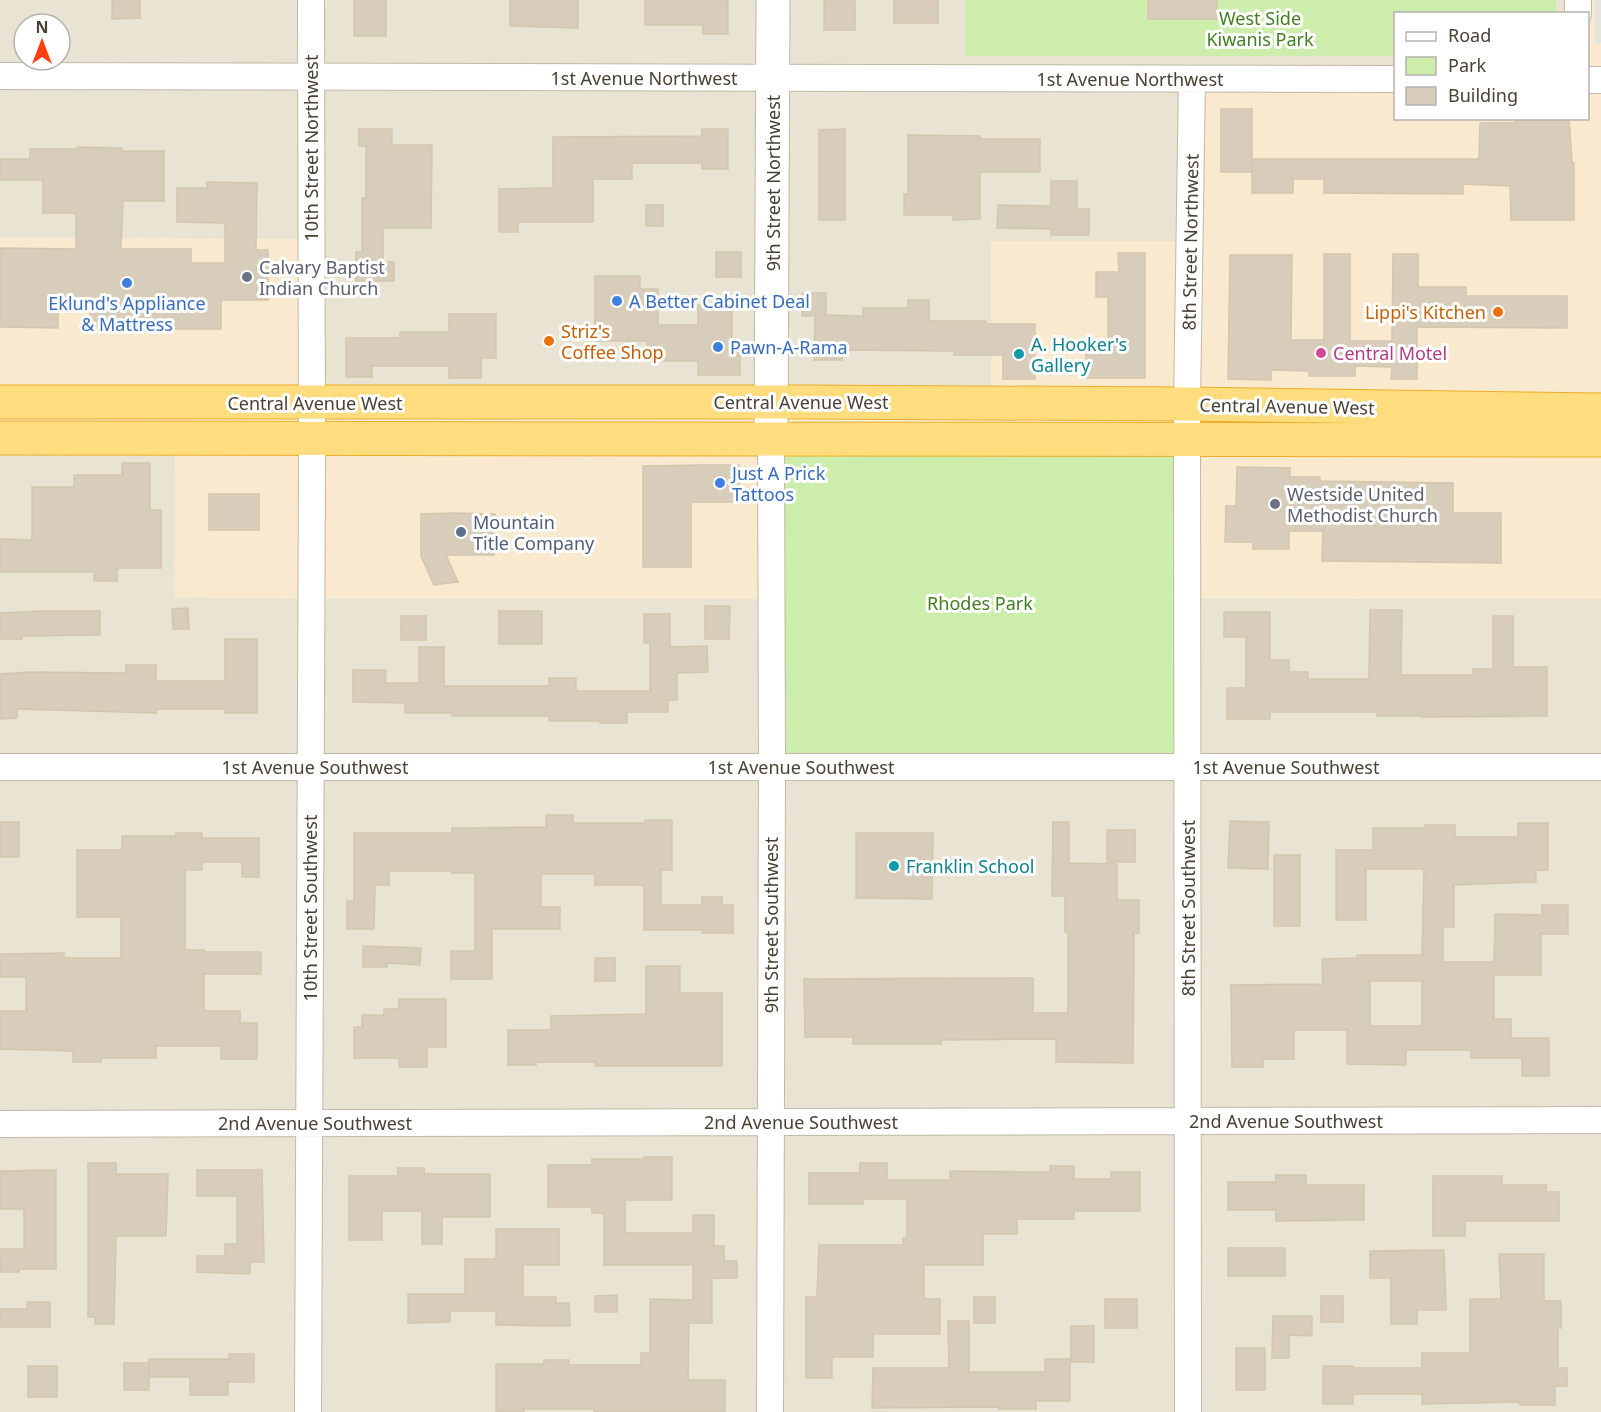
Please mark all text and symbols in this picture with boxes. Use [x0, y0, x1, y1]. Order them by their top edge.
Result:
park label: West Side Kiwanis Park [1206, 6, 1314, 51]
north arrow [12, 12, 72, 72]
legend [1394, 12, 1589, 120]
text: N [35, 16, 49, 38]
text: Road [1448, 23, 1491, 47]
text: Park [1448, 53, 1486, 77]
street label: 10th Street Northwest [299, 54, 323, 241]
street label: 1st Avenue Northwest [550, 66, 738, 90]
street label: 1st Avenue Northwest [1036, 67, 1224, 91]
text: Building [1448, 83, 1518, 107]
street label: 9th Street Northwest [761, 94, 785, 271]
street label: 8th Street Northwest [1176, 153, 1204, 330]
place label: Calvary Baptist Indian Church [259, 255, 385, 300]
marker: Calvary Baptist Indian Church [240, 270, 254, 284]
marker: Eklund's Appliance & Mattress [120, 276, 134, 290]
place label: A Better Cabinet Deal [629, 289, 810, 313]
place label: Eklund's Appliance & Mattress [48, 291, 206, 336]
marker: A Better Cabinet Deal [610, 294, 624, 308]
place label: Lippi's Kitchen [1365, 300, 1486, 324]
marker: Lippi's Kitchen [1491, 305, 1505, 319]
place label: Striz's Coffee Shop [561, 319, 664, 364]
place label: A. Hooker's Gallery [1031, 332, 1127, 377]
marker: Striz's Coffee Shop [542, 334, 556, 348]
place label: Pawn-A-Rama [730, 335, 848, 359]
marker: Pawn-A-Rama [711, 340, 725, 354]
place label: Central Motel [1333, 341, 1447, 365]
marker: Central Motel [1314, 346, 1328, 360]
marker: A. Hooker's Gallery [1012, 347, 1026, 361]
street label: Central Avenue West [713, 390, 889, 414]
street label: Central Avenue West [227, 391, 403, 415]
street label: Central Avenue West [1199, 392, 1375, 420]
place label: Just A Prick Tattoos [730, 461, 826, 506]
marker: Just A Prick Tattoos [713, 476, 727, 490]
place label: Westside United Methodist Church [1287, 482, 1438, 527]
marker: Westside United Methodist Church [1268, 497, 1282, 511]
place label: Mountain Title Company [473, 510, 595, 555]
marker: Mountain Title Company [454, 525, 468, 539]
park label: Rhodes Park [927, 591, 1033, 615]
street label: 1st Avenue Southwest [222, 755, 409, 779]
street label: 1st Avenue Southwest [708, 755, 895, 779]
street label: 1st Avenue Southwest [1193, 755, 1380, 779]
street label: 10th Street Southwest [298, 814, 322, 1001]
street label: 8th Street Southwest [1176, 819, 1200, 996]
street label: 9th Street Southwest [759, 836, 783, 1013]
place label: Franklin School [906, 854, 1034, 878]
marker: Franklin School [887, 859, 901, 873]
street label: 2nd Avenue Southwest [1189, 1109, 1383, 1133]
street label: 2nd Avenue Southwest [704, 1110, 898, 1134]
street label: 2nd Avenue Southwest [218, 1111, 412, 1135]

